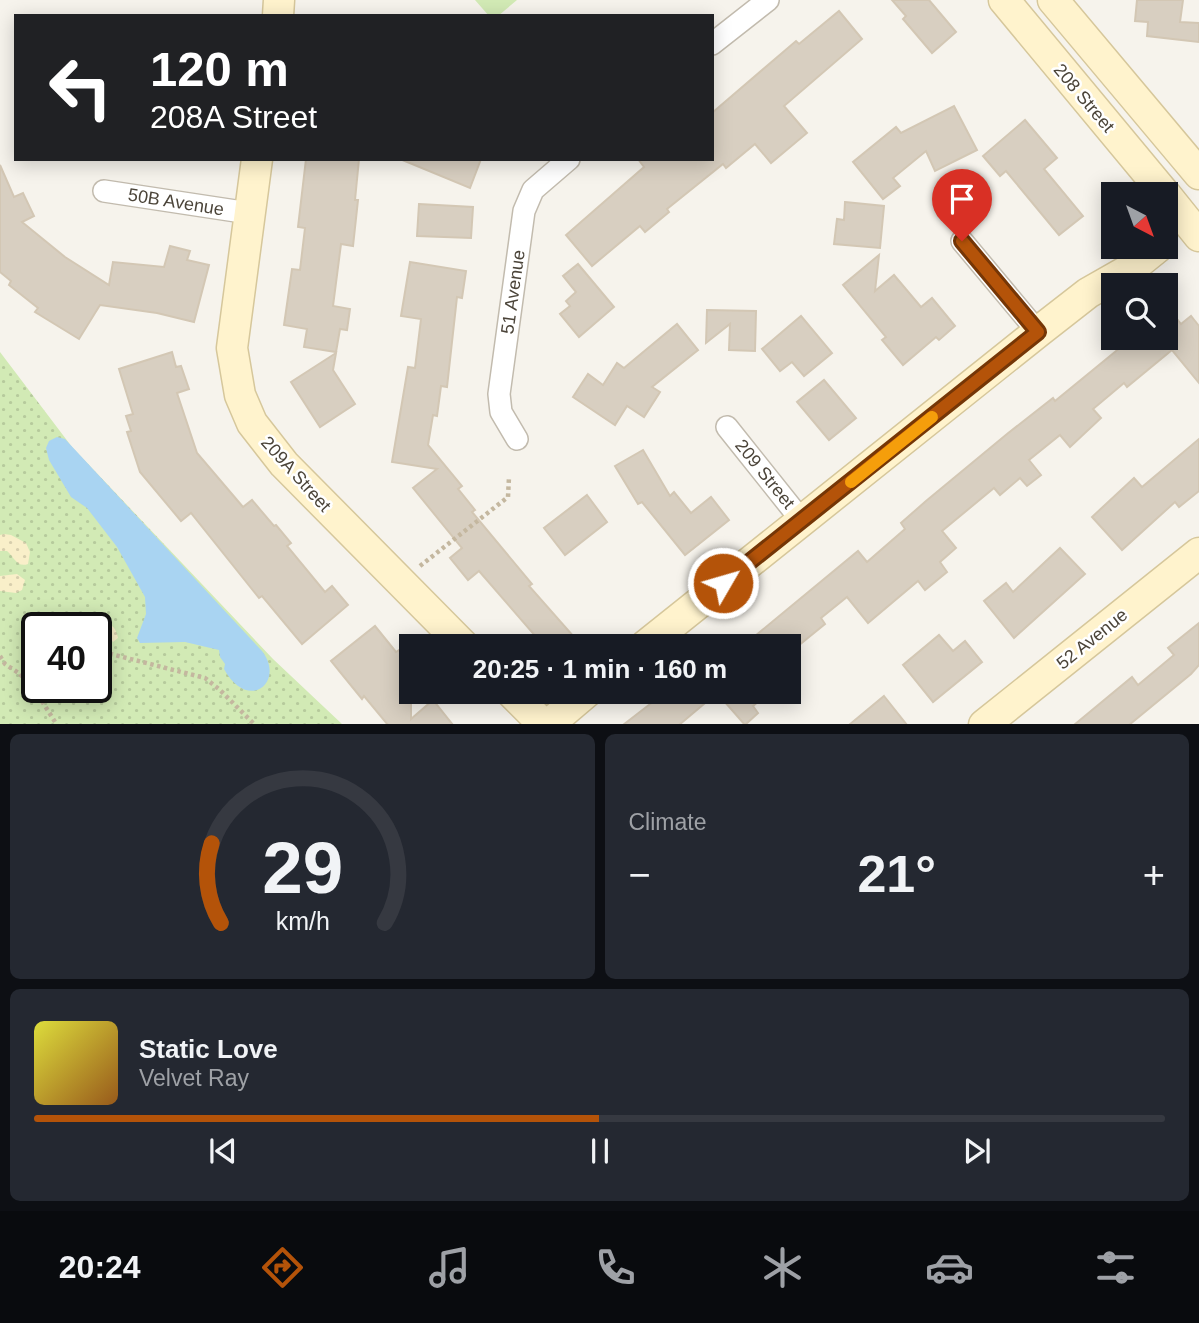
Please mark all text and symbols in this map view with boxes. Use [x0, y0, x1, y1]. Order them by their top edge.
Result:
icon: left [35, 42, 126, 133]
text: 120 m [150, 42, 289, 96]
street label: 208 Street [1050, 60, 1118, 136]
text: 208A Street [150, 99, 317, 135]
pin [932, 169, 992, 241]
icon: arrive [943, 180, 981, 218]
north arrow [1101, 182, 1178, 259]
map controls [1101, 182, 1178, 350]
street label: 50B Avenue [127, 185, 225, 219]
street label: 51 Avenue [497, 249, 529, 335]
button: search [1101, 273, 1178, 350]
street label: 209A Street [257, 432, 335, 516]
street label: 209 Street [731, 435, 799, 513]
position arrow [686, 546, 760, 620]
street label: 52 Avenue [1053, 605, 1131, 673]
speed limit sign: 40 [21, 612, 112, 703]
text: 20:25 · 1 min · 160 m [473, 654, 727, 684]
text: Climate [629, 809, 706, 835]
text: 29 [262, 827, 343, 908]
text: 21° [857, 845, 936, 903]
text: − [629, 854, 651, 896]
text: + [1143, 854, 1165, 896]
text: km/h [275, 906, 329, 934]
text: Static Love [139, 1034, 278, 1064]
text: Velvet Ray [139, 1065, 249, 1091]
icon: previous [204, 1132, 242, 1170]
icon: pause [581, 1132, 619, 1170]
icon: next [958, 1132, 996, 1170]
icon: directions [258, 1243, 307, 1292]
icon: music [425, 1243, 474, 1292]
icon: phone [591, 1243, 640, 1292]
icon: climate [758, 1243, 807, 1292]
icon: car [925, 1243, 974, 1292]
icon: filters [1091, 1243, 1140, 1292]
text: 20:24 [59, 1249, 141, 1285]

